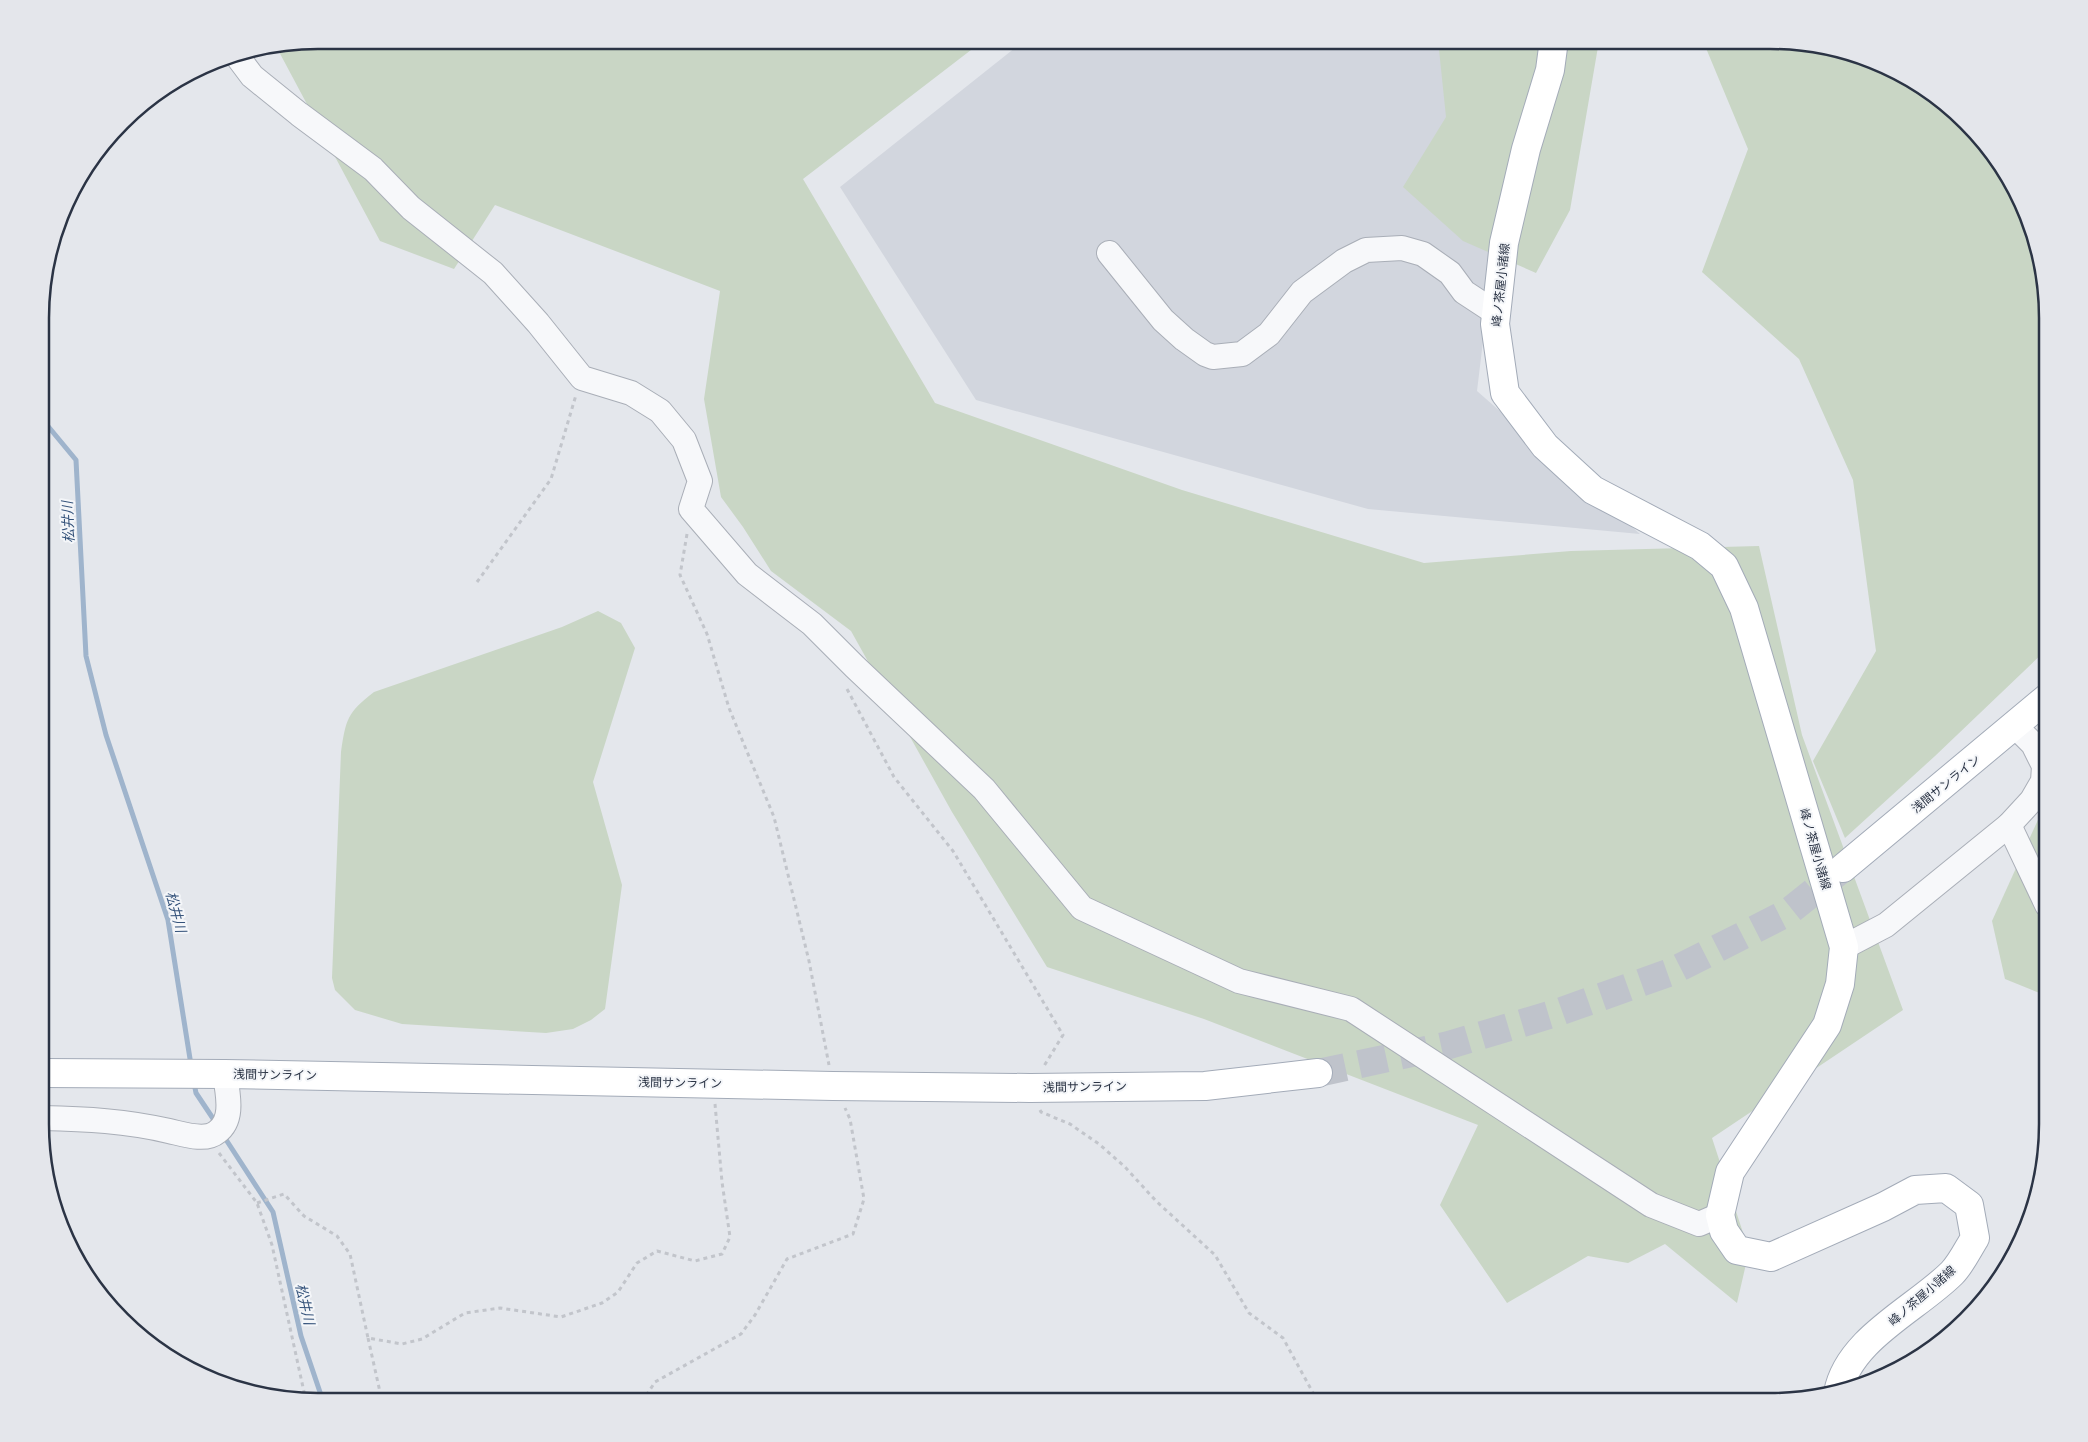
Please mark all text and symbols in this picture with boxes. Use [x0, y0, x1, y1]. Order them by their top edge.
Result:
street label: 峰ノ茶屋小諸線 [1490, 242, 1512, 328]
water label: 松井川 [59, 499, 77, 543]
street label: 浅間サンライン [1909, 752, 1983, 816]
street label: 峰ノ茶屋小諸線 [1797, 807, 1833, 891]
water label: 松井川 [163, 890, 190, 936]
street label: 浅間サンライン [233, 1067, 317, 1083]
street label: 浅間サンライン [638, 1075, 722, 1091]
street label: 浅間サンライン [1043, 1079, 1127, 1095]
street label: 峰ノ茶屋小諸線 [1886, 1263, 1958, 1329]
water label: 松井川 [292, 1282, 318, 1328]

